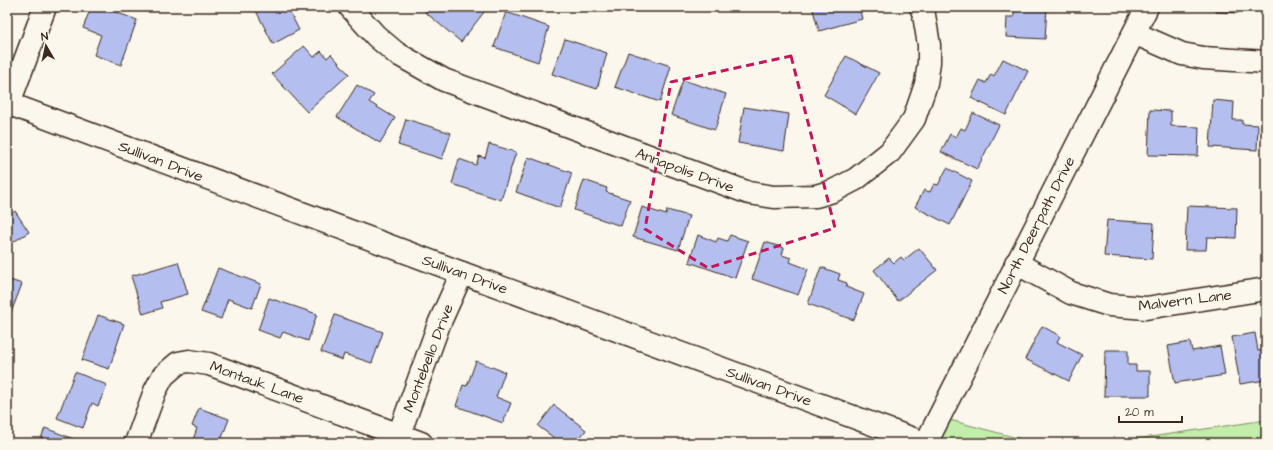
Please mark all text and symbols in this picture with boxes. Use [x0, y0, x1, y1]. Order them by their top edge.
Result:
north arrow [26, 26, 66, 66]
text: N [40, 29, 49, 45]
street label: Sullivan Drive [115, 136, 206, 187]
street label: Annapolis Drive [633, 143, 737, 198]
street label: North Deerpath Drive [993, 153, 1080, 297]
street label: Sullivan Drive [419, 249, 510, 300]
street label: Malvern Lane [1137, 284, 1233, 317]
street label: Montebello Drive [398, 301, 459, 415]
street label: Montauk Lane [207, 356, 307, 409]
street label: Sullivan Drive [723, 361, 814, 412]
scale bar [1119, 398, 1182, 424]
text: 20 m [1125, 404, 1154, 421]

